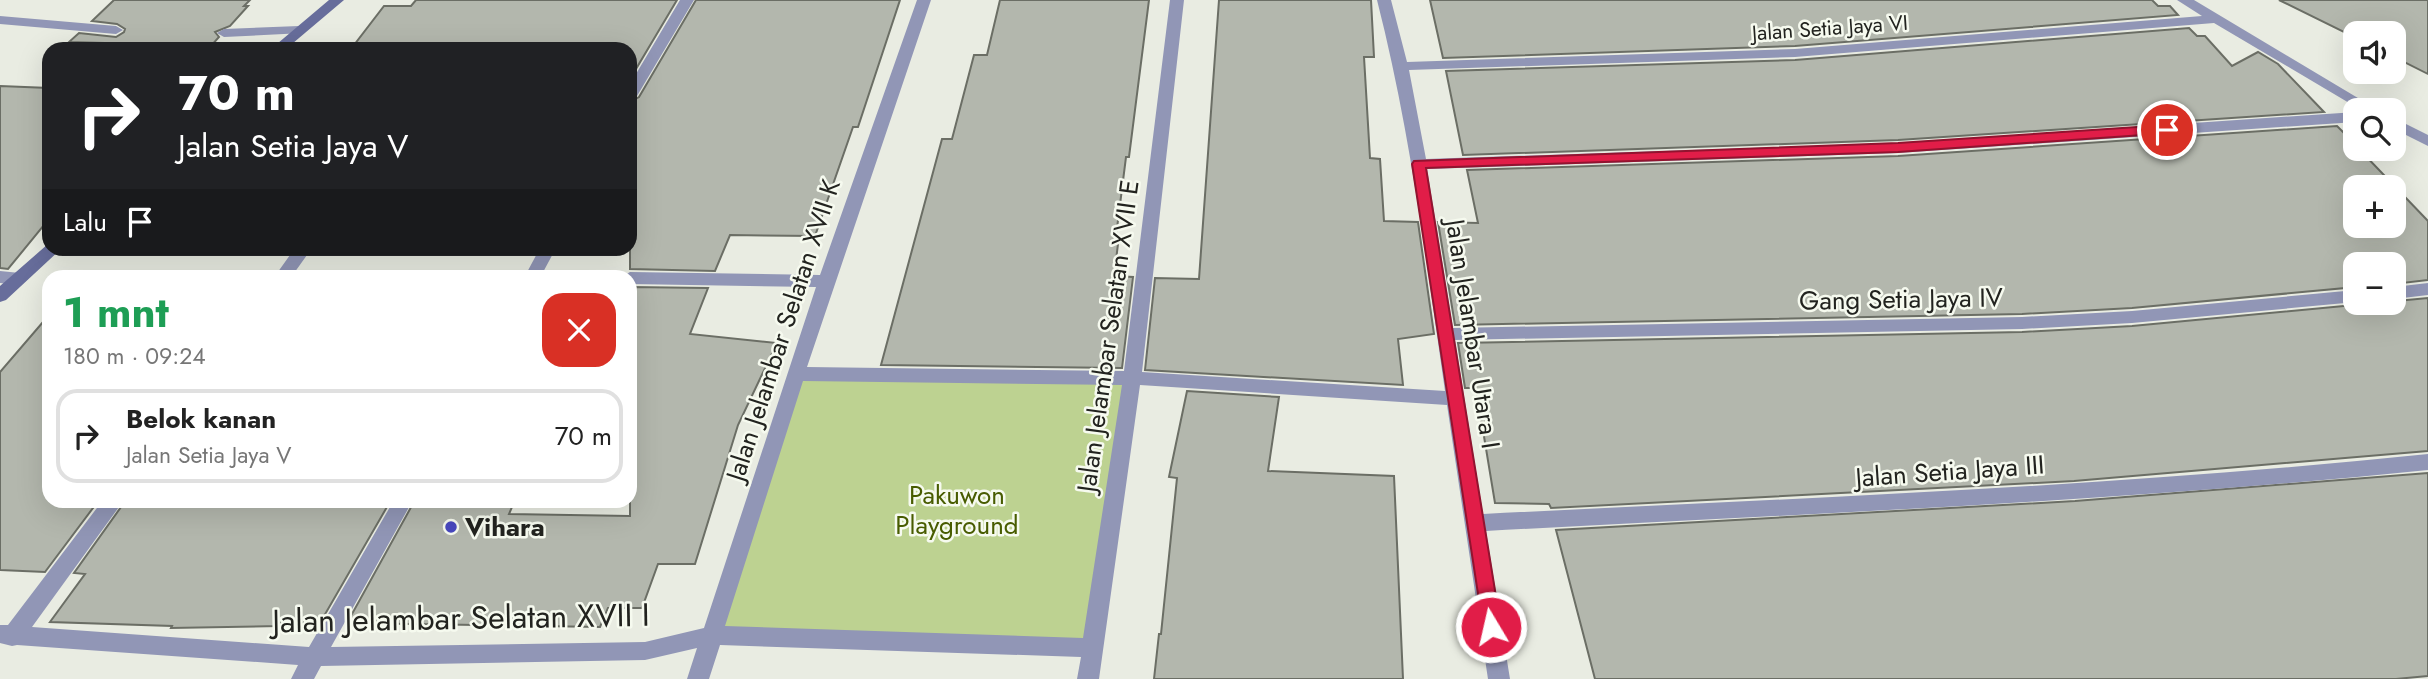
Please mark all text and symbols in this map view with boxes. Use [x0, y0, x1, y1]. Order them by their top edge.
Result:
street label: Jalan Setia Jaya VI [1748, 8, 1909, 49]
map controls [2343, 21, 2406, 315]
button: sound [2343, 21, 2406, 84]
text: 70 m [178, 58, 295, 128]
icon: right [63, 70, 154, 161]
button: search [2343, 98, 2406, 161]
pin [2137, 100, 2197, 160]
icon: arrive [2148, 111, 2186, 149]
text: Jalan Setia Jaya V [178, 123, 408, 169]
street label: Jalan Jelambar Selatan XVII K [715, 174, 850, 489]
button: + [2343, 175, 2406, 238]
street label: Jalan Jelambar Selatan XVII E [1067, 178, 1149, 497]
text: Lalu [63, 203, 107, 241]
icon: arrive [121, 203, 159, 241]
street label: Jalan Jelambar Utara I [1436, 214, 1510, 451]
button: − [2343, 252, 2406, 315]
street label: Gang Setia Jaya IV [1799, 278, 2004, 320]
text: 1 mnt [63, 282, 169, 343]
button: close [542, 293, 616, 367]
text: 180 m · 09:24 [63, 339, 206, 373]
text: Belok kanan [126, 400, 276, 438]
icon: right [67, 417, 105, 455]
text: 70 m [555, 417, 612, 455]
text: Jalan Setia Jaya V [126, 438, 292, 472]
street label: Jalan Setia Jaya III [1851, 445, 2046, 497]
park label: Pakuwon Playground [895, 476, 1019, 544]
place label: Vihara [464, 508, 545, 546]
marker: Vihara [443, 519, 459, 535]
position arrow [1454, 590, 1528, 664]
street label: Jalan Jelambar Selatan XVII I [268, 592, 650, 644]

